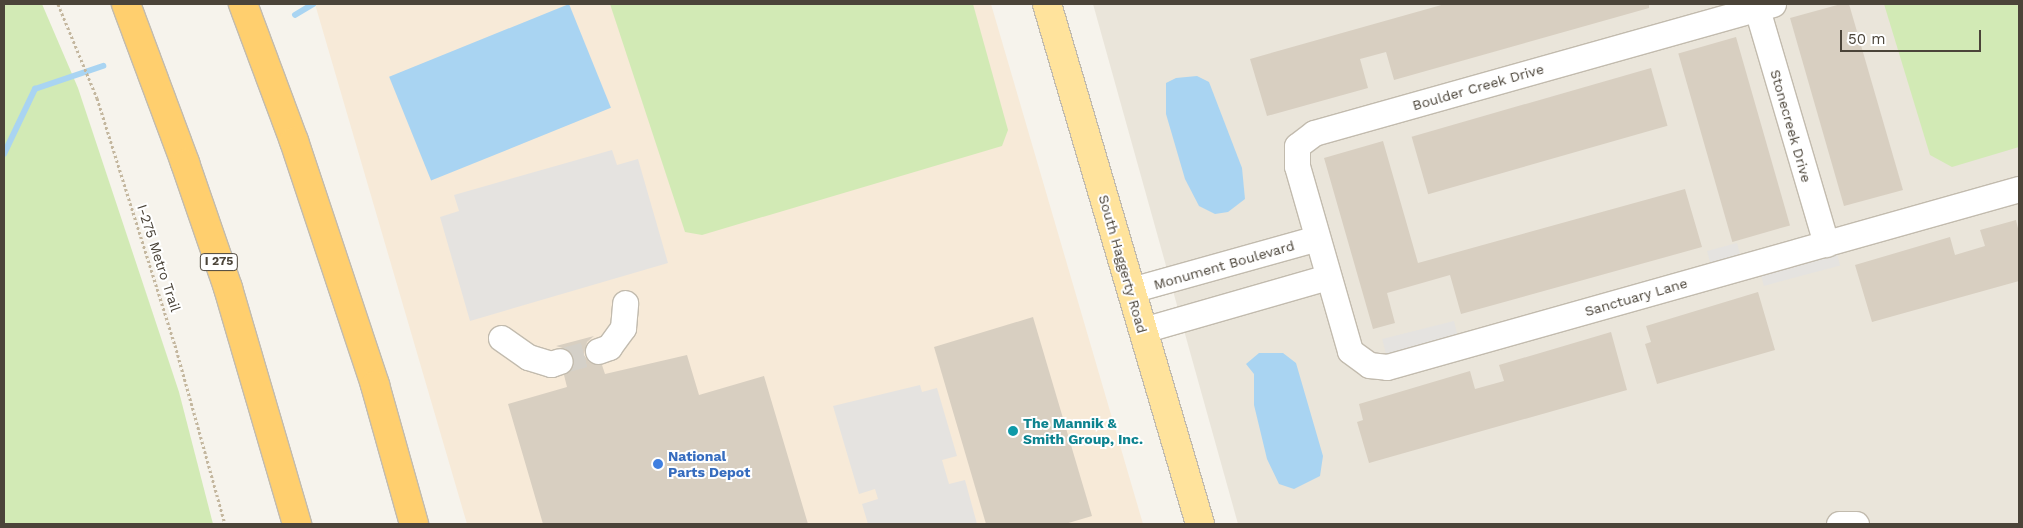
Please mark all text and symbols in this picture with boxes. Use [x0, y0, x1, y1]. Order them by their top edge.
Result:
scale bar [1843, 20, 1984, 52]
text: 50 m [1848, 30, 1885, 48]
street label: Boulder Creek Drive [1410, 60, 1546, 114]
street label: Stonecreek Drive [1767, 67, 1815, 185]
street label: South Haggerty Road [1095, 193, 1151, 335]
street label: I-275 Metro Trail [134, 202, 184, 314]
street label: Monument Boulevard [1152, 237, 1296, 293]
road number: I 275 [199, 252, 239, 272]
street label: Sanctuary Lane [1583, 274, 1689, 320]
place label: The Mannik & Smith Group, Inc. [1023, 415, 1143, 448]
marker: The Mannik & Smith Group, Inc. [1007, 425, 1019, 437]
place label: National Parts Depot [668, 448, 750, 481]
marker: National Parts Depot [652, 458, 664, 470]

